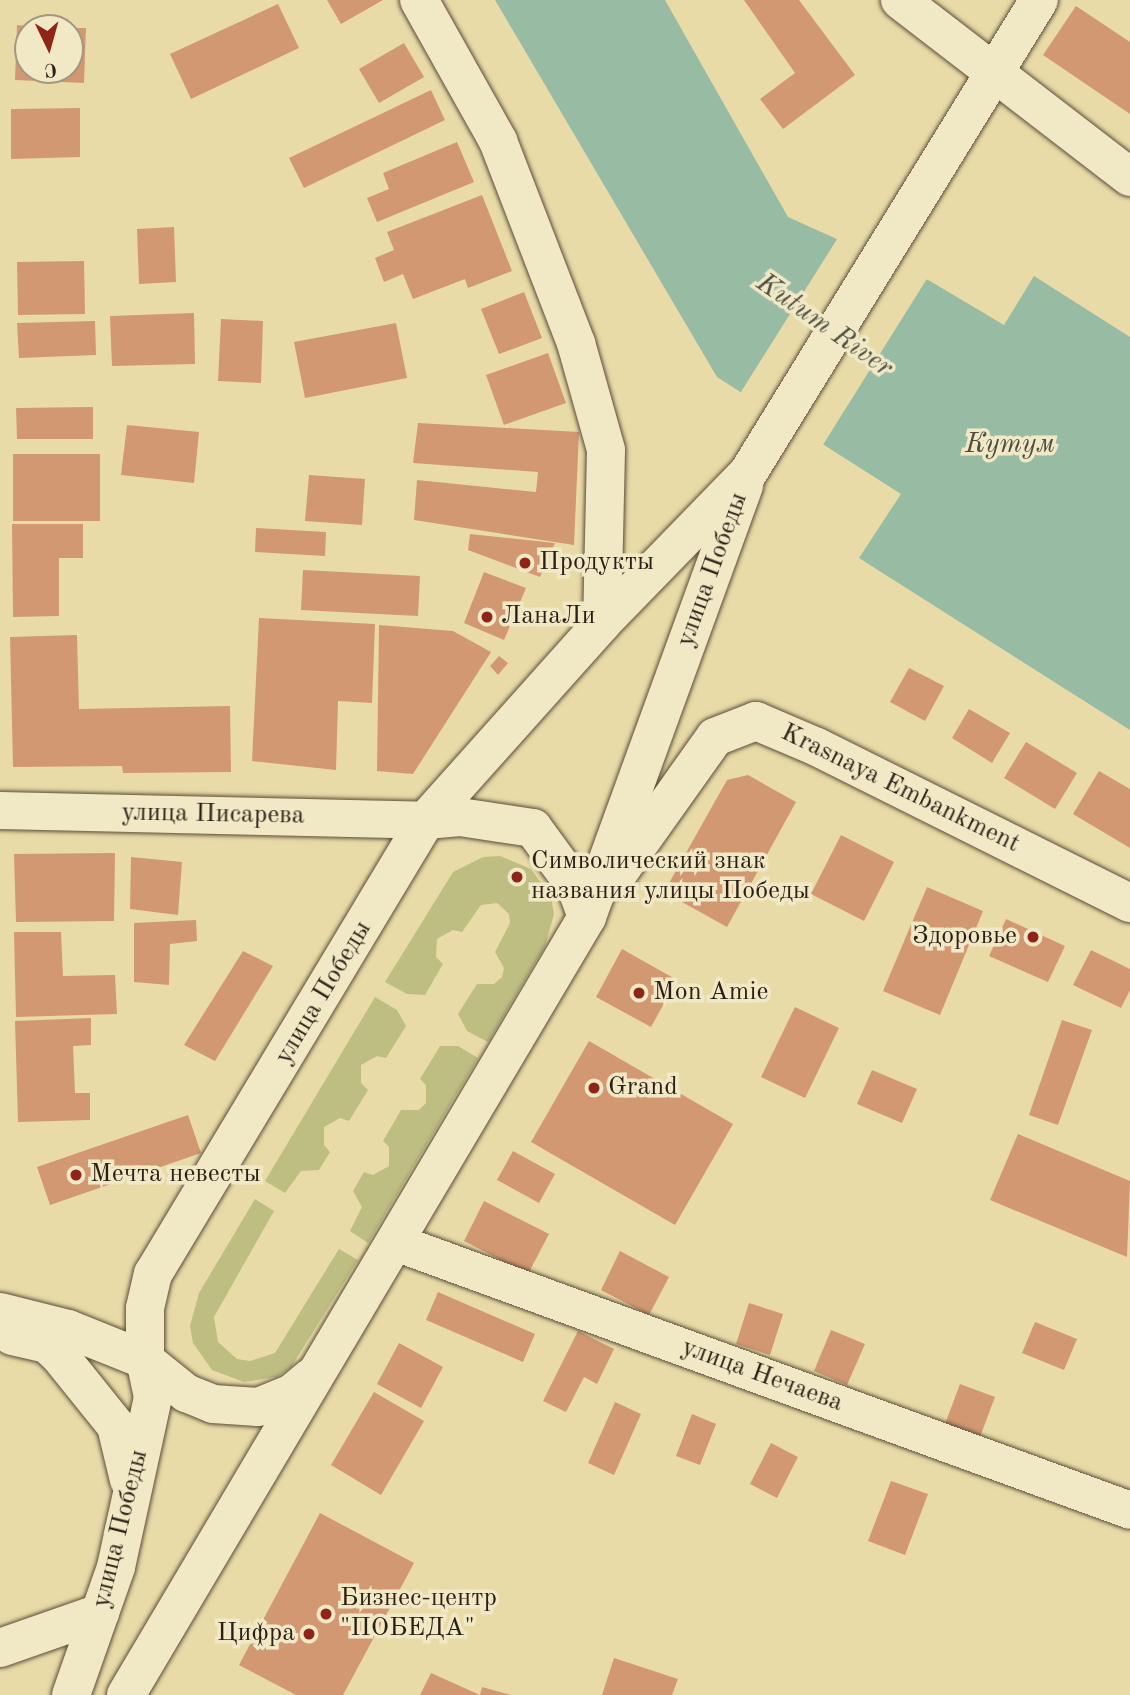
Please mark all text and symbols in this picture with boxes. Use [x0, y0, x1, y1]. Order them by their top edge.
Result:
north arrow [14, 14, 84, 84]
text: С [44, 58, 58, 78]
water label: Kutum River [749, 267, 899, 385]
water label: Кутум [965, 428, 1055, 462]
street label: улица Победы [671, 489, 755, 651]
place label: Продукты [539, 547, 654, 579]
marker: Продукты [517, 555, 533, 571]
place label: ЛанаЛи [501, 601, 595, 633]
marker: ЛанаЛи [479, 609, 495, 625]
street label: Krasnaya Embankment [775, 718, 1025, 860]
street label: улица Писарева [121, 798, 305, 832]
place label: Символический знак названия улицы Победы [531, 846, 810, 908]
marker: Символический знак названия улицы Победы [509, 869, 525, 885]
street label: улица Победы [269, 916, 379, 1070]
place label: Здоровье [912, 921, 1017, 953]
marker: Здоровье [1023, 927, 1043, 947]
place label: Mon Amie [653, 977, 768, 1009]
marker: Mon Amie [631, 985, 647, 1001]
place label: Grand [608, 1072, 678, 1104]
marker: Grand [586, 1080, 602, 1096]
place label: Мечта невесты [90, 1159, 261, 1191]
marker: Мечта невесты [68, 1167, 84, 1183]
street label: улица Нечаева [677, 1332, 847, 1420]
street label: улица Победы [86, 1447, 156, 1611]
place label: Бизнес-центр "ПОБЕДА" [340, 1583, 497, 1644]
marker: Бизнес-центр "ПОБЕДА" [318, 1606, 334, 1622]
place label: Цифра [217, 1618, 295, 1650]
marker: Цифра [301, 1626, 317, 1642]

